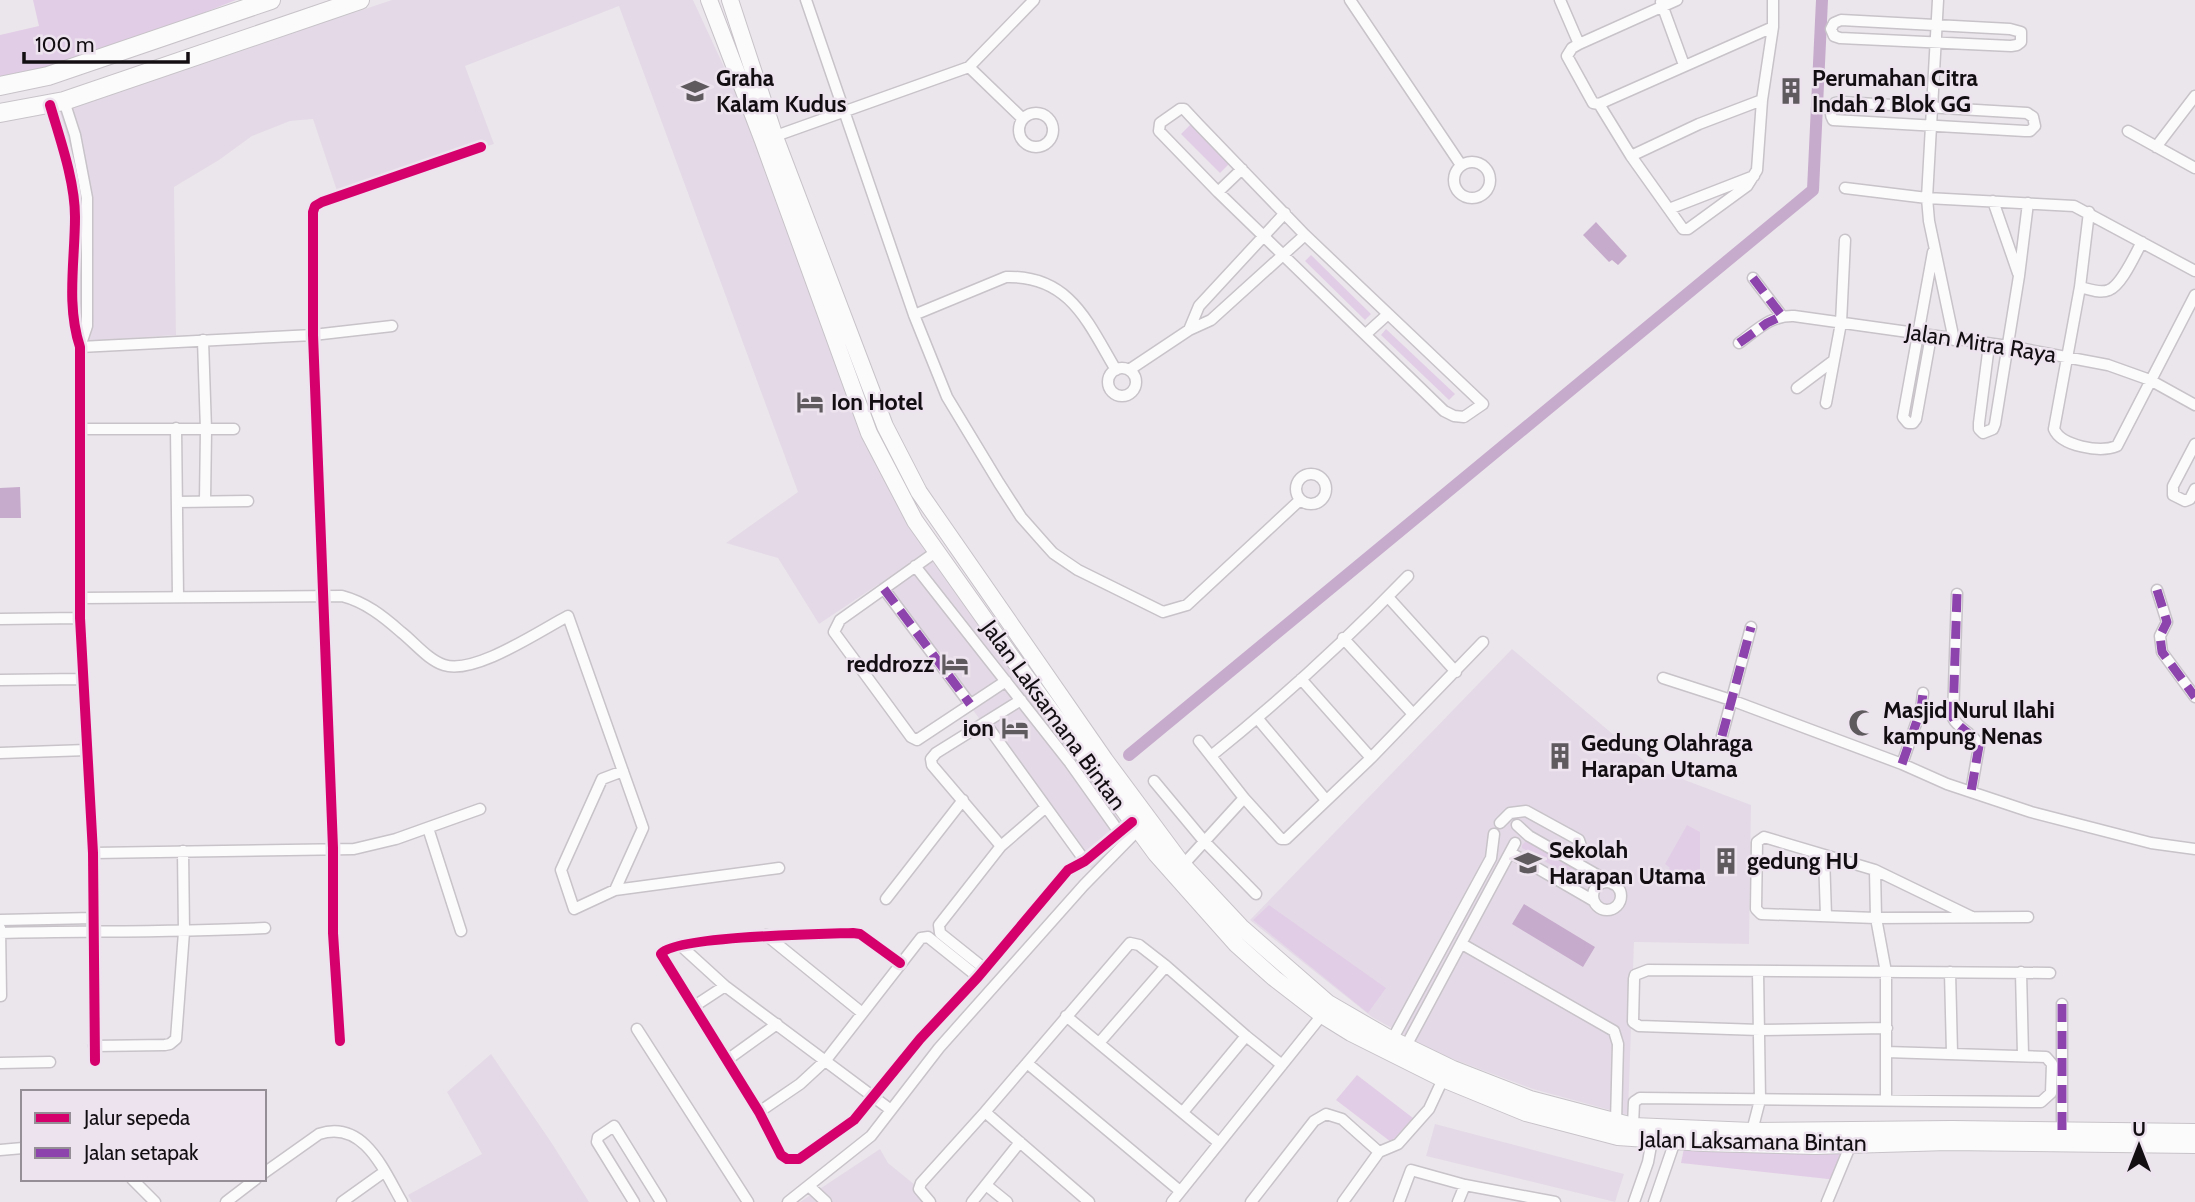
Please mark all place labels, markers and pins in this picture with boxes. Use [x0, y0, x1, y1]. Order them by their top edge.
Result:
place label: Graha Kalam Kudus [716, 64, 847, 118]
place label: Perumahan Citra Indah 2 Blok GG [1812, 64, 1978, 118]
school or university icon: Graha Kalam Kudus [680, 76, 710, 106]
building icon: Perumahan Citra Indah 2 Blok GG [1776, 76, 1806, 106]
hotel icon: Ion Hotel [795, 387, 825, 417]
place label: Ion Hotel [831, 388, 923, 416]
hotel icon: reddrozz [940, 649, 970, 679]
place label: reddrozz [846, 650, 934, 678]
place label: Masjid Nurul Ilahi kampung Nenas [1883, 696, 2055, 750]
mosque icon: Masjid Nurul Ilahi kampung Nenas [1847, 708, 1877, 738]
hotel icon: ion [1000, 713, 1030, 743]
place label: ion [963, 714, 994, 742]
place label: Gedung Olahraga Harapan Utama [1581, 729, 1753, 783]
building icon: Gedung Olahraga Harapan Utama [1545, 741, 1575, 771]
place label: Sekolah Harapan Utama [1549, 836, 1706, 890]
building icon: gedung HU [1711, 846, 1741, 876]
place label: gedung HU [1747, 847, 1859, 875]
school or university icon: Sekolah Harapan Utama [1513, 848, 1543, 878]

